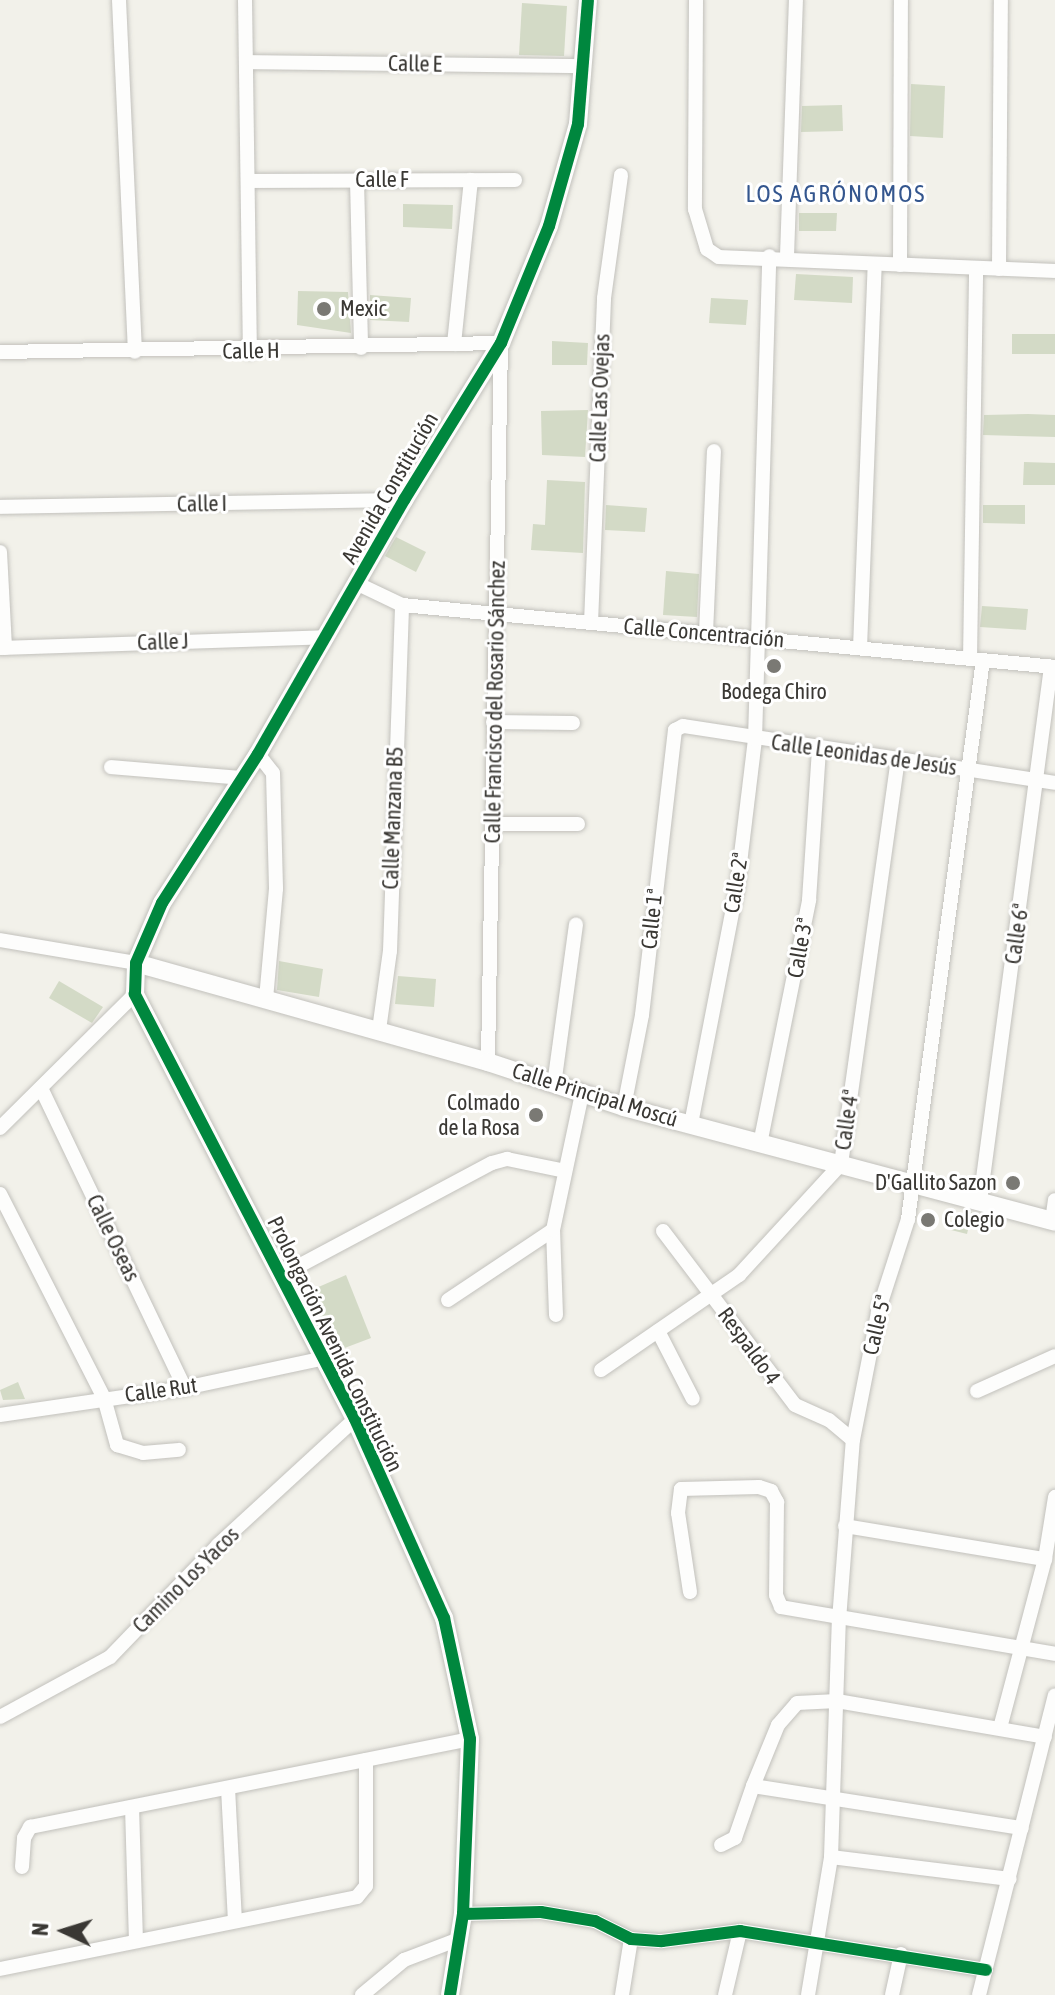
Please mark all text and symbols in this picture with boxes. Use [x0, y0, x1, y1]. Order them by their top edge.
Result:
street label: Calle E [388, 50, 442, 78]
street label: Calle F [355, 167, 409, 193]
district label: LOS AGRÓNOMOS [746, 180, 926, 208]
place label: Mexic [340, 296, 387, 322]
marker: Mexic [315, 300, 333, 318]
street label: Calle Las Ovejas [585, 333, 615, 463]
street label: Calle H [222, 337, 280, 365]
street label: Avenida Constitución [336, 408, 444, 568]
street label: Calle I [177, 490, 227, 518]
street label: Calle Francisco del Rosario Sánchez [479, 560, 511, 844]
street label: Calle Concentración [623, 613, 785, 653]
street label: Calle J [137, 628, 189, 656]
marker: Bodega Chiro [765, 657, 783, 675]
place label: Bodega Chiro [721, 679, 827, 705]
street label: Calle Leonidas de Jesús [770, 729, 958, 781]
street label: Calle Manzana B5 [377, 746, 409, 890]
street label: Calle 2ª [718, 851, 754, 915]
street label: Calle 1ª [636, 888, 668, 950]
street label: Calle 6ª [1000, 902, 1034, 966]
street label: Calle 3ª [782, 916, 818, 980]
street label: Calle Principal Moscú [509, 1057, 681, 1133]
street label: Calle 4ª [830, 1088, 864, 1152]
place label: Colmado de la Rosa [438, 1089, 520, 1140]
marker: Colmado de la Rosa [527, 1106, 545, 1124]
place label: D'Gallito Sazon [875, 1170, 997, 1196]
marker: D'Gallito Sazon [1004, 1174, 1022, 1192]
street label: Calle Oseas [81, 1190, 145, 1286]
place label: Colegio [944, 1207, 1005, 1233]
marker: Colegio [919, 1211, 937, 1229]
street label: Prolongación Avenida Constitución [262, 1212, 408, 1476]
street label: Calle 5ª [857, 1293, 897, 1357]
street label: Respaldo 4 [712, 1302, 786, 1390]
street label: Calle Rut [123, 1372, 199, 1408]
street label: Camino Los Yacos [127, 1521, 245, 1639]
north arrow [24, 1891, 104, 1971]
text: N [27, 1922, 53, 1937]

